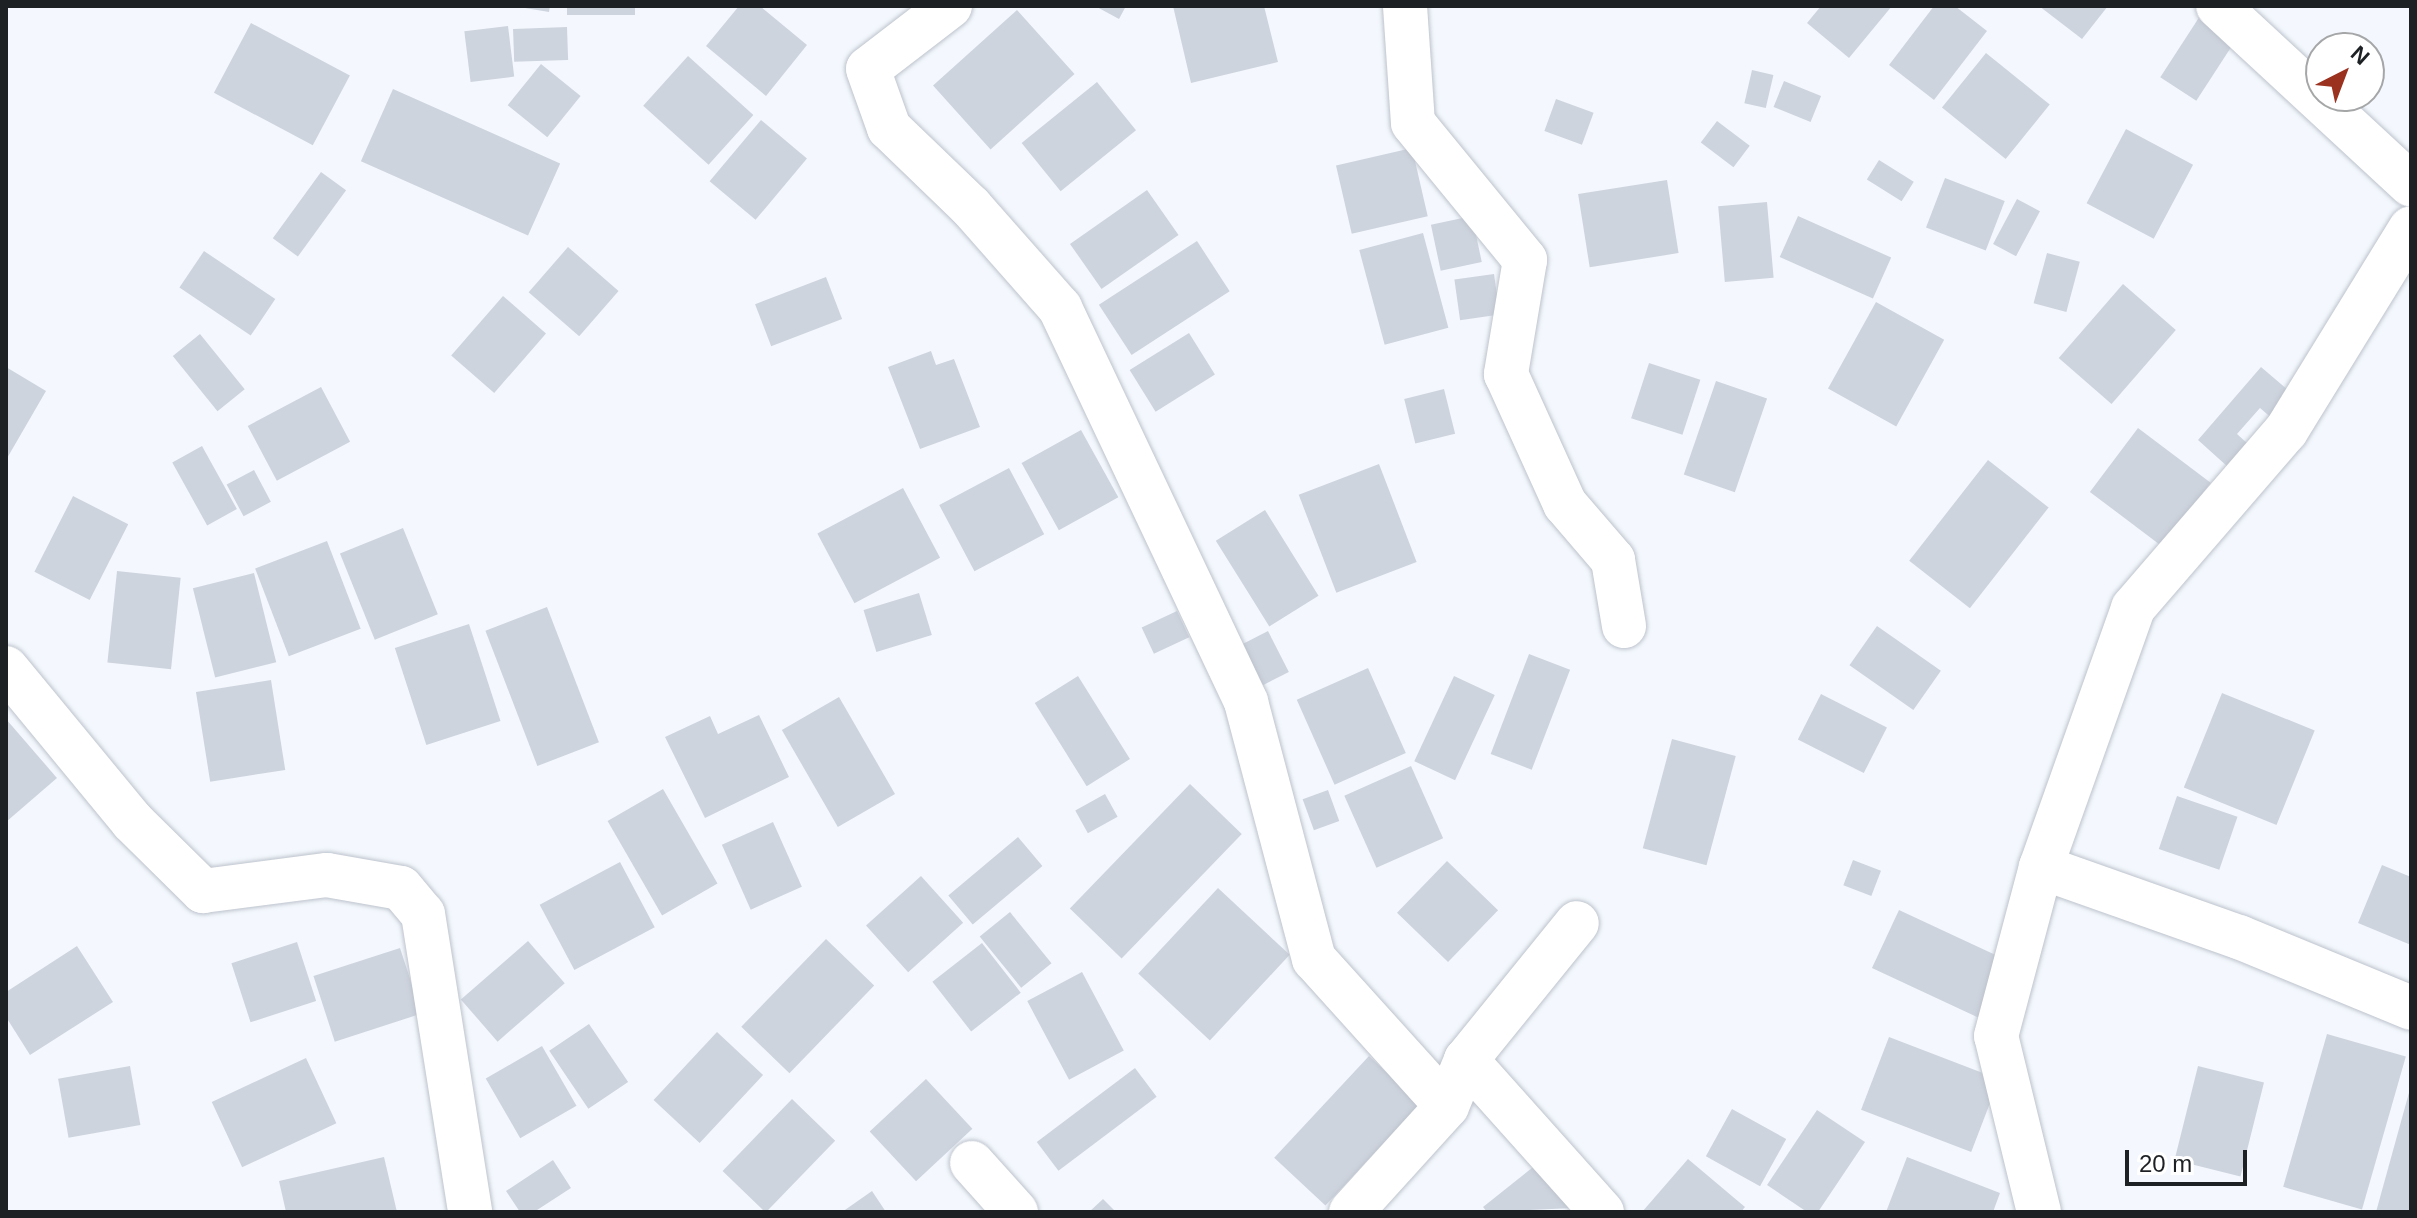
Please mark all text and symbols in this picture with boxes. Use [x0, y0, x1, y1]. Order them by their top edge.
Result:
north arrow [2305, 32, 2385, 112]
text: N [2346, 41, 2374, 70]
scale bar [2129, 1134, 2251, 1184]
text: 20 m [2139, 1150, 2192, 1177]

